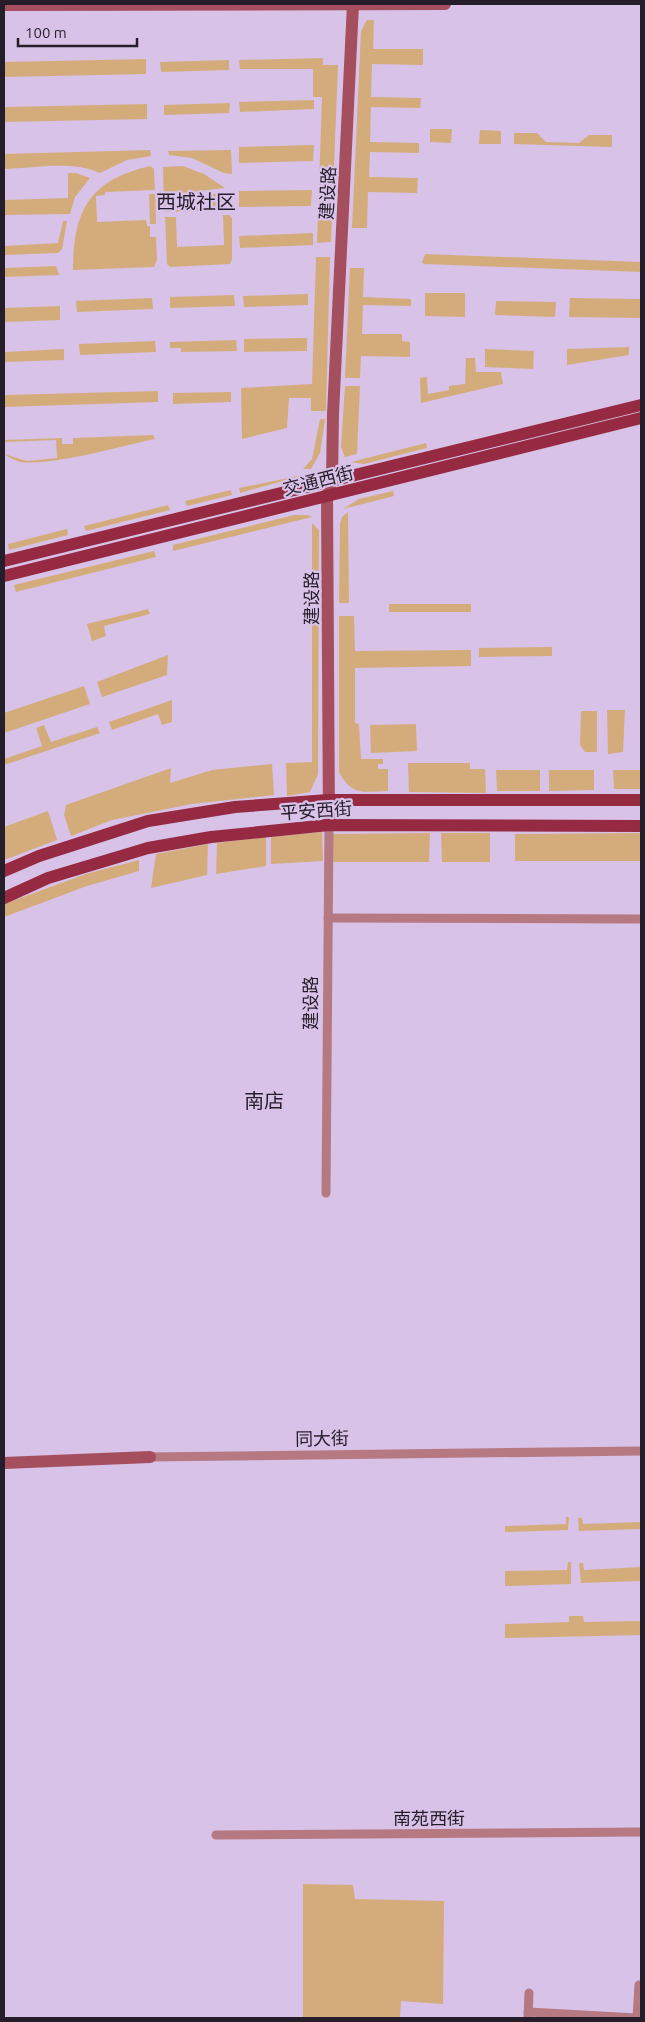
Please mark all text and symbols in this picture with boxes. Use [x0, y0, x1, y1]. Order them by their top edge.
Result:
scale bar [18, 15, 136, 47]
text: 100 m [25, 24, 67, 41]
street label: 建设路 [316, 166, 338, 220]
district label: 西城社区 [156, 190, 236, 213]
street label: 交通西街 [281, 462, 355, 498]
street label: 建设路 [301, 571, 321, 625]
street label: 平安西街 [279, 798, 353, 822]
street label: 建设路 [300, 976, 320, 1030]
district label: 南店 [244, 1089, 284, 1112]
street label: 同大街 [295, 1428, 349, 1448]
street label: 南苑西街 [393, 1808, 465, 1828]

